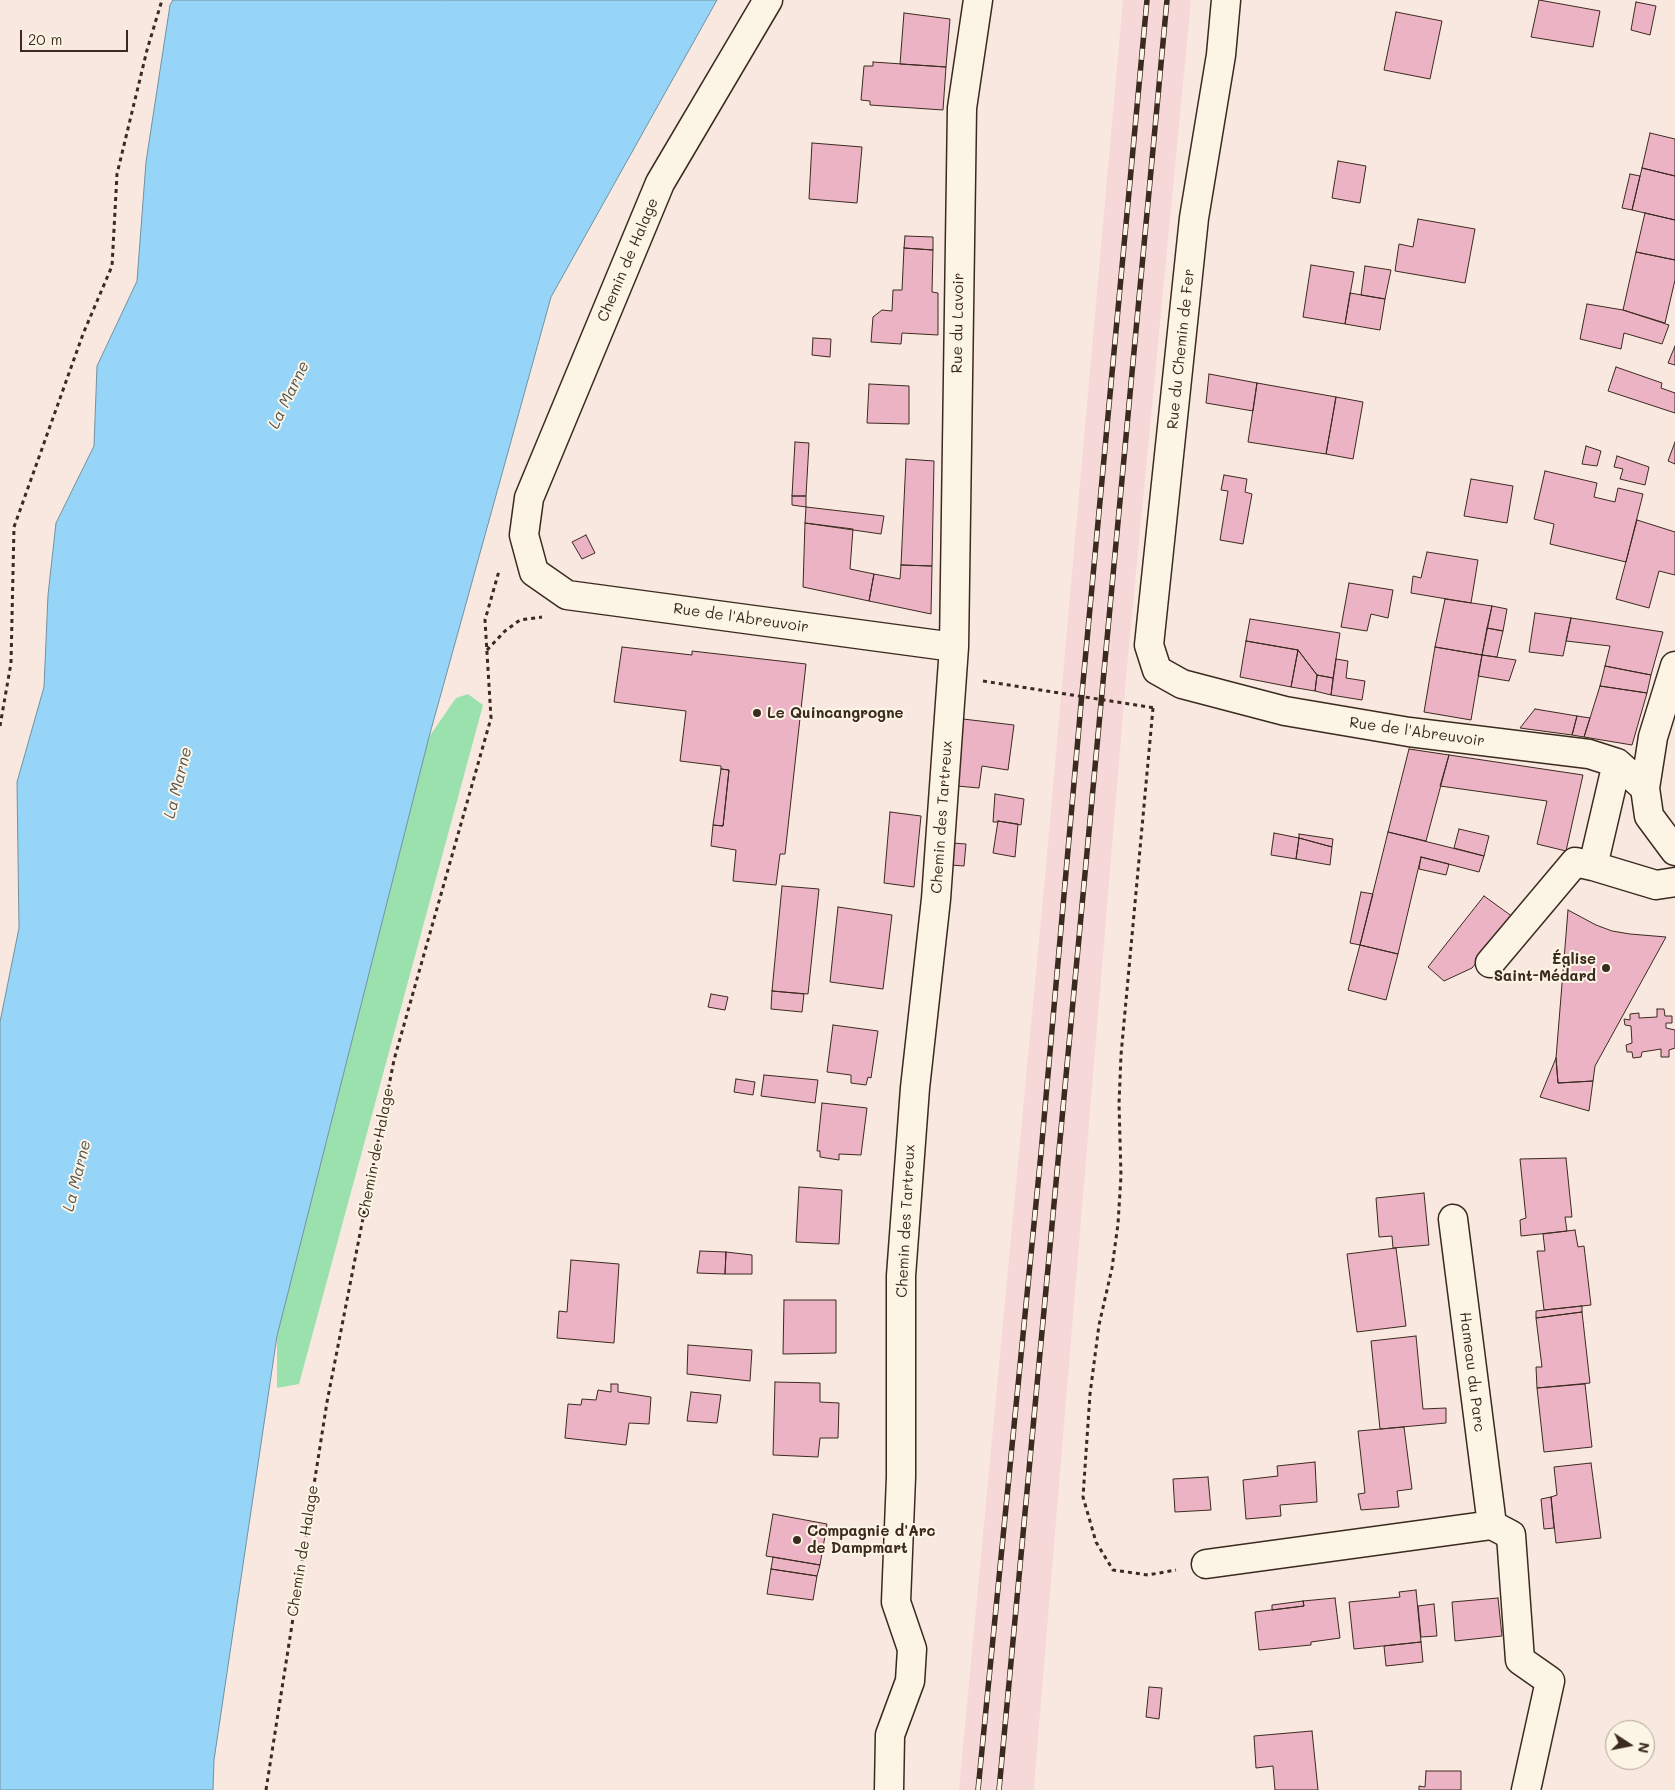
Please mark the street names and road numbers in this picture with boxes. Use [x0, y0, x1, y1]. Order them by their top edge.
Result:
street label: Chemin de Halage [594, 195, 662, 325]
street label: Rue du Chemin de Fer [1164, 268, 1198, 430]
street label: Rue du Lavoir [948, 273, 968, 373]
street label: Rue de l'Abreuvoir [672, 600, 810, 636]
street label: Rue de l'Abreuvoir [1348, 714, 1486, 750]
street label: Chemin des Tartreux [928, 740, 956, 894]
street label: Chemin de Halage [354, 1086, 398, 1220]
street label: Chemin des Tartreux [893, 1144, 919, 1298]
street label: Hameau du Parc [1456, 1311, 1488, 1433]
street label: Chemin de Halage [284, 1484, 322, 1618]

